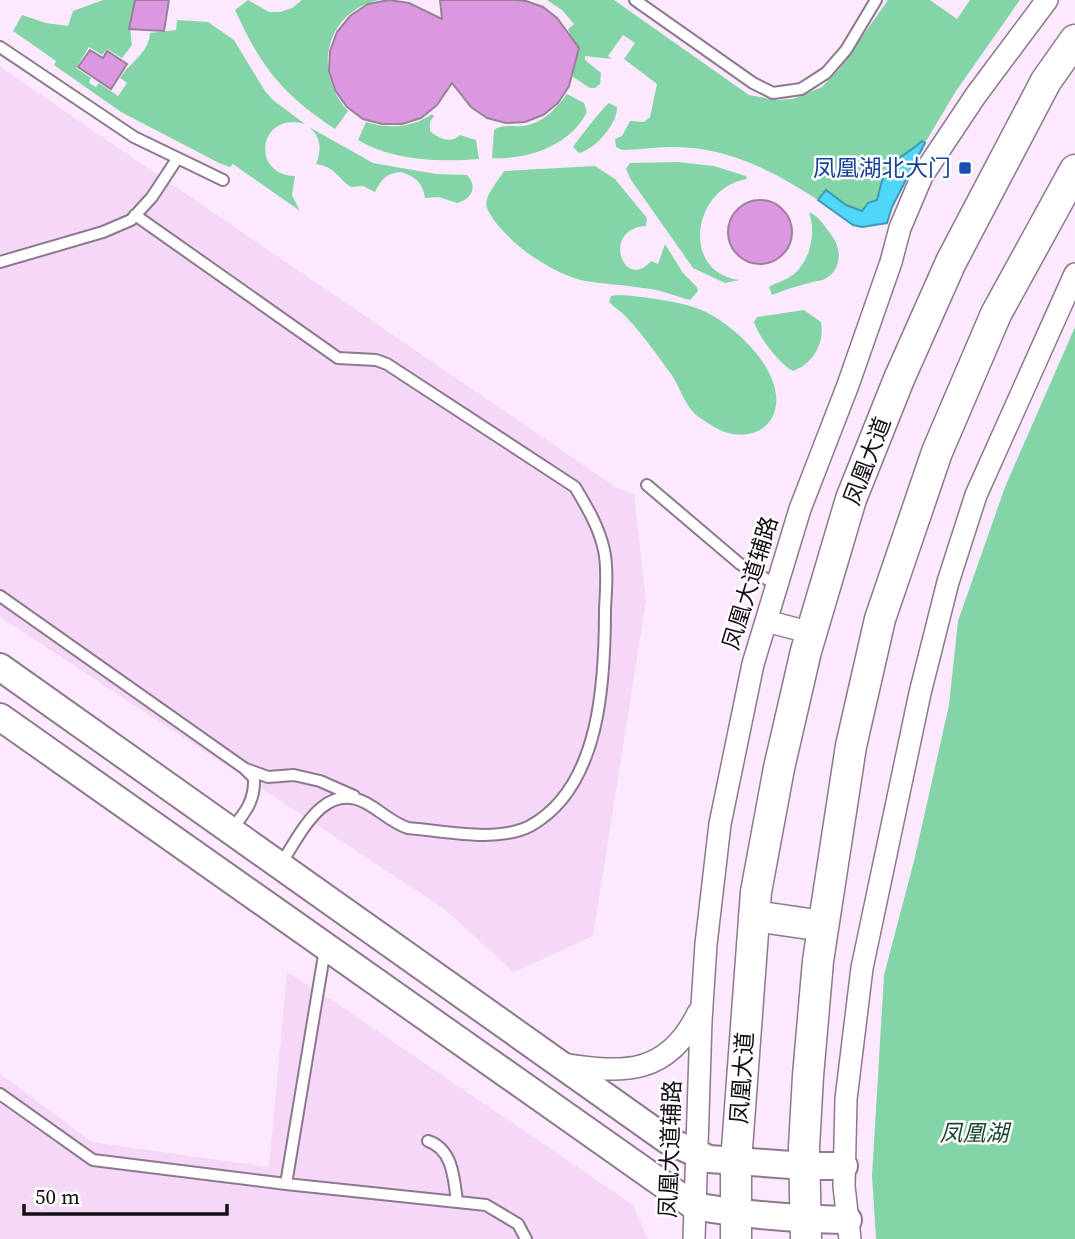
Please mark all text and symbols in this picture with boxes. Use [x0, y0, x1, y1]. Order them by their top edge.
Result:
place label: 凤凰湖北大门 [813, 152, 951, 184]
marker: 凤凰湖北大门 [957, 160, 973, 176]
street label: 凤凰大道 [836, 412, 898, 510]
street label: 凤凰大道辅路 [715, 512, 785, 654]
street label: 凤凰大道 [723, 1031, 761, 1125]
street label: 凤凰大道辅路 [652, 1079, 688, 1219]
park label: 凤凰湖 [940, 1117, 1012, 1149]
scale bar [24, 1172, 228, 1216]
text: 50 m [35, 1182, 80, 1211]

